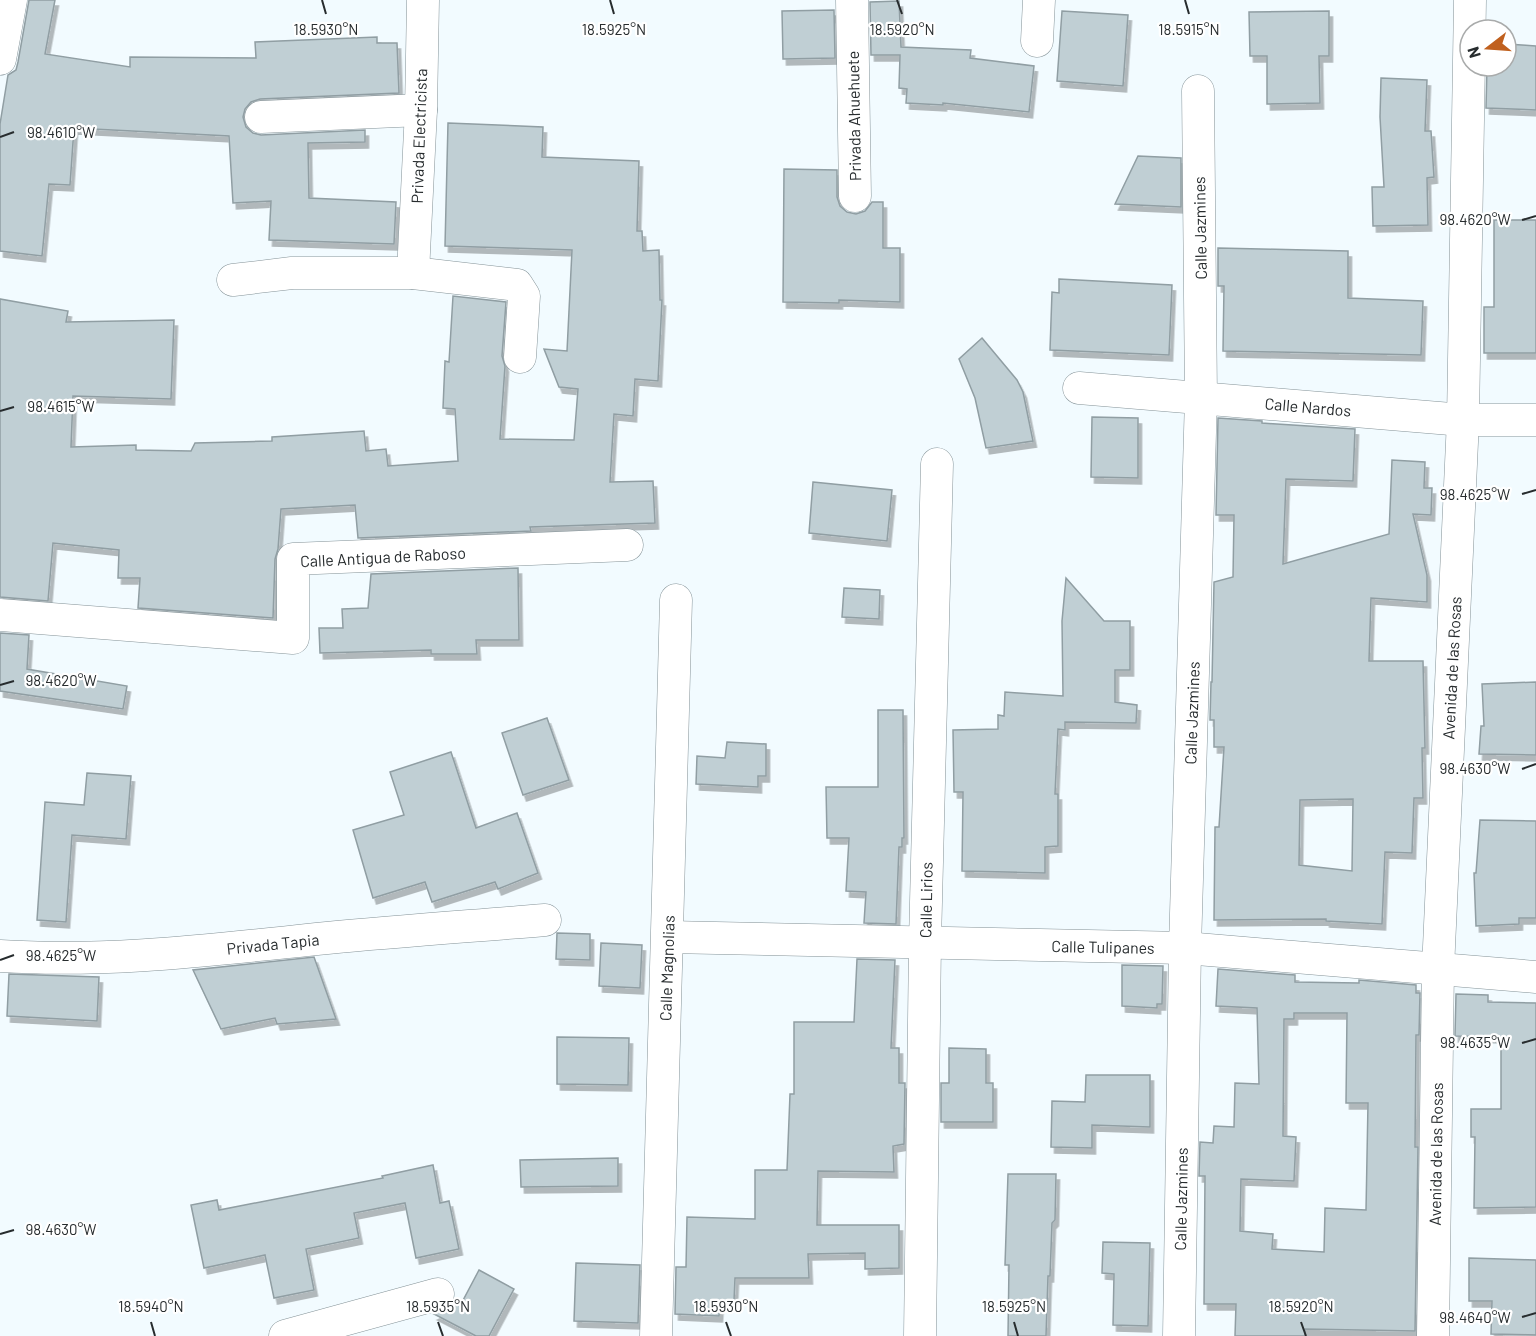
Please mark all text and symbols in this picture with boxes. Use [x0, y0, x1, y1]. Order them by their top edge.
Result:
north arrow [1458, 18, 1518, 78]
text: 18.5930°N [294, 20, 358, 38]
text: 18.5925°N [582, 20, 646, 38]
text: 18.5920°N [869, 20, 935, 38]
text: 18.5915°N [1158, 20, 1220, 38]
text: N [1463, 45, 1484, 60]
street label: Privada Ahuehuete [843, 51, 864, 181]
street label: Privada Electricista [407, 68, 430, 204]
text: 98.4610°W [27, 123, 95, 141]
street label: Calle Jazmines [1189, 176, 1210, 280]
text: 98.4620°W [1439, 210, 1511, 228]
street label: Calle Nardos [1264, 393, 1352, 420]
text: 98.4615°W [27, 397, 95, 415]
text: 98.4625°W [1440, 485, 1510, 503]
street label: Calle Antigua de Raboso [300, 543, 466, 570]
street label: Avenida de las Rosas [1438, 596, 1465, 740]
street label: Calle Jazmines [1180, 661, 1203, 765]
text: 98.4620°W [25, 671, 97, 689]
text: 98.4630°W [1440, 759, 1510, 777]
street label: Calle Lirios [915, 862, 936, 938]
street label: Calle Magnolias [655, 915, 678, 1021]
street label: Privada Tapia [226, 929, 320, 958]
street label: Calle Tulipanes [1051, 936, 1155, 957]
text: 98.4625°W [26, 946, 96, 964]
text: 98.4635°W [1440, 1033, 1510, 1051]
street label: Avenida de las Rosas [1425, 1082, 1446, 1226]
street label: Calle Jazmines [1170, 1147, 1191, 1251]
text: 98.4630°W [26, 1220, 96, 1238]
text: 18.5940°N [118, 1297, 184, 1315]
text: 18.5935°N [406, 1297, 470, 1315]
text: 18.5930°N [694, 1297, 758, 1315]
text: 18.5925°N [982, 1297, 1046, 1315]
text: 18.5920°N [1268, 1297, 1334, 1315]
text: 98.4640°W [1439, 1308, 1511, 1326]

